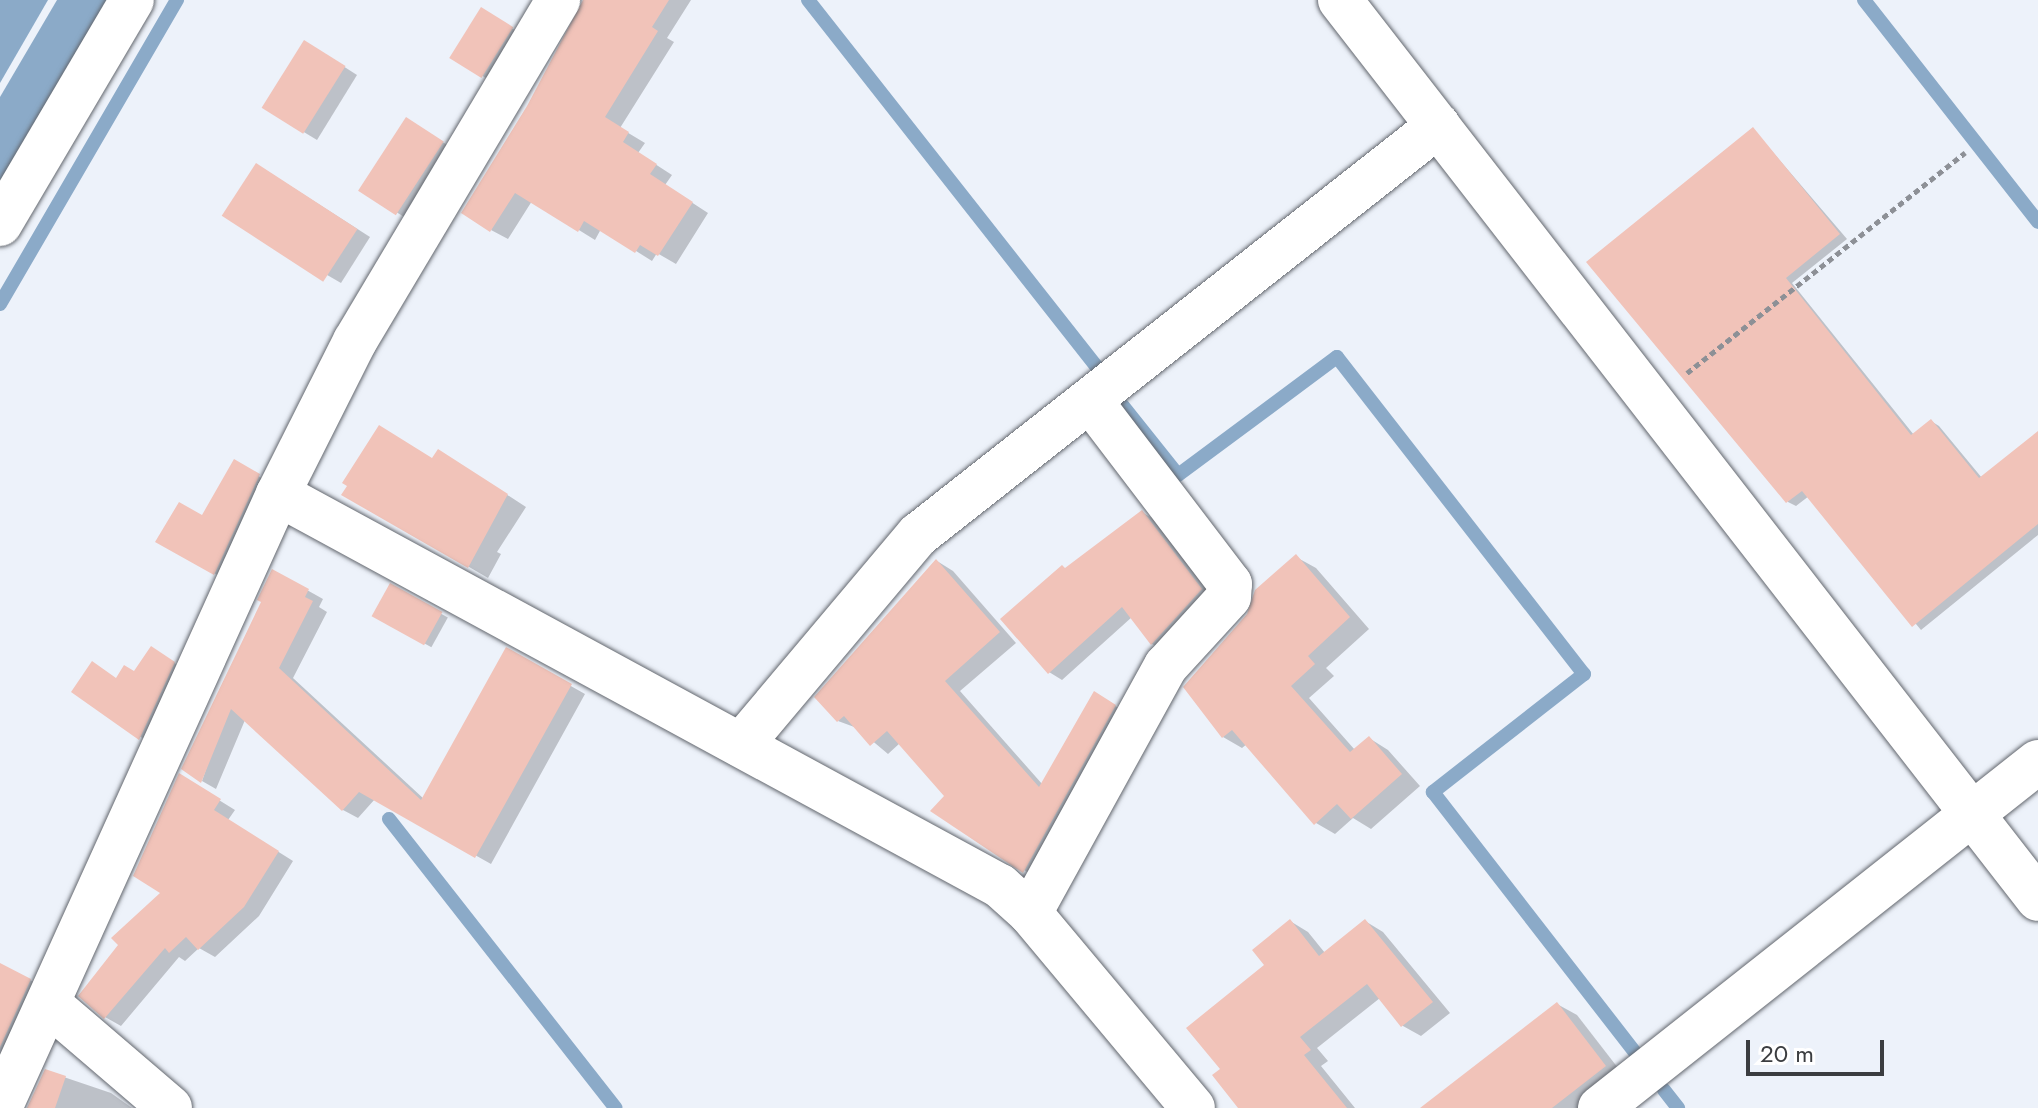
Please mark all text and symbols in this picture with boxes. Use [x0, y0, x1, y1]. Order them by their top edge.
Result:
scale bar [1750, 1024, 1888, 1074]
text: 20 m [1760, 1036, 1814, 1071]

